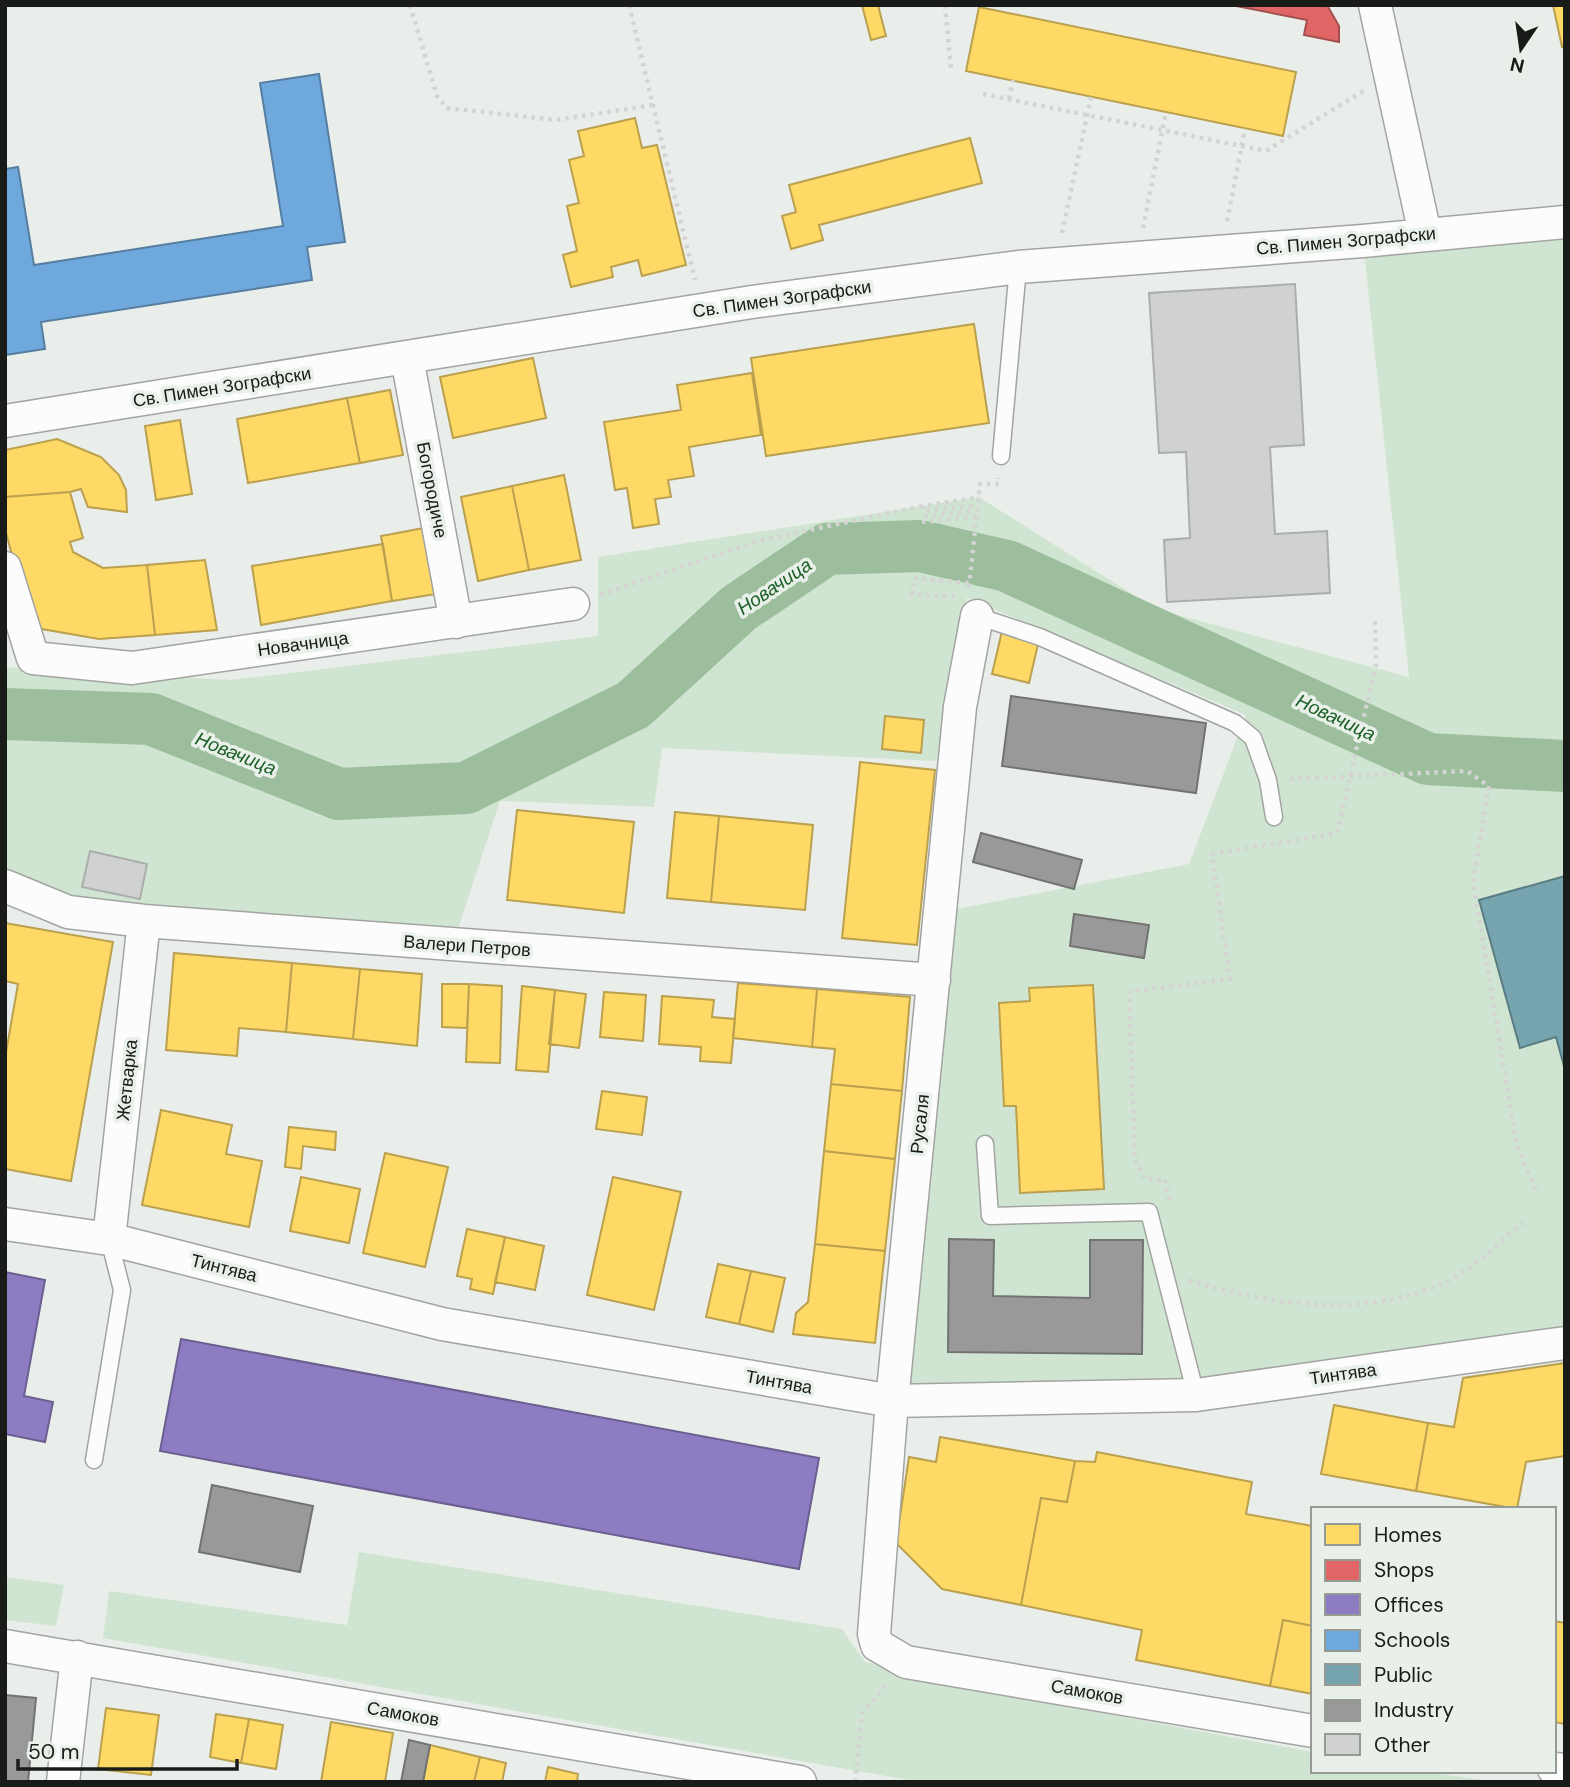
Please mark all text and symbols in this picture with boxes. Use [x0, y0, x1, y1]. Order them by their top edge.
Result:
north arrow [1486, 14, 1556, 84]
text: N [1508, 51, 1527, 79]
street label: Св. Пимен Зографски [1255, 221, 1437, 261]
street label: Св. Пимен Зографски [691, 275, 873, 323]
street label: Св. Пимен Зографски [131, 361, 313, 413]
street label: Богородиче [411, 440, 453, 540]
water label: Новачица [732, 552, 817, 621]
street label: Новачница [256, 626, 351, 662]
water label: Новачица [1292, 688, 1380, 747]
water label: Новачица [192, 726, 280, 781]
street label: Валери Петров [403, 930, 531, 962]
street label: Жетварка [111, 1037, 143, 1122]
street label: Русаля [905, 1093, 935, 1155]
street label: Тинтява [188, 1248, 261, 1288]
street label: Тинтява [1308, 1357, 1379, 1391]
street label: Тинтява [744, 1364, 815, 1400]
legend [1311, 1507, 1556, 1773]
text: Homes [1374, 1521, 1442, 1549]
text: Shops [1374, 1556, 1434, 1584]
text: Offices [1374, 1591, 1444, 1619]
text: Schools [1374, 1626, 1450, 1654]
text: Public [1374, 1661, 1433, 1689]
street label: Самоков [1049, 1674, 1125, 1710]
street label: Самоков [365, 1696, 441, 1732]
text: Industry [1374, 1696, 1454, 1724]
scale bar [18, 1728, 236, 1772]
text: Other [1374, 1731, 1430, 1759]
text: 50 m [28, 1738, 79, 1766]

